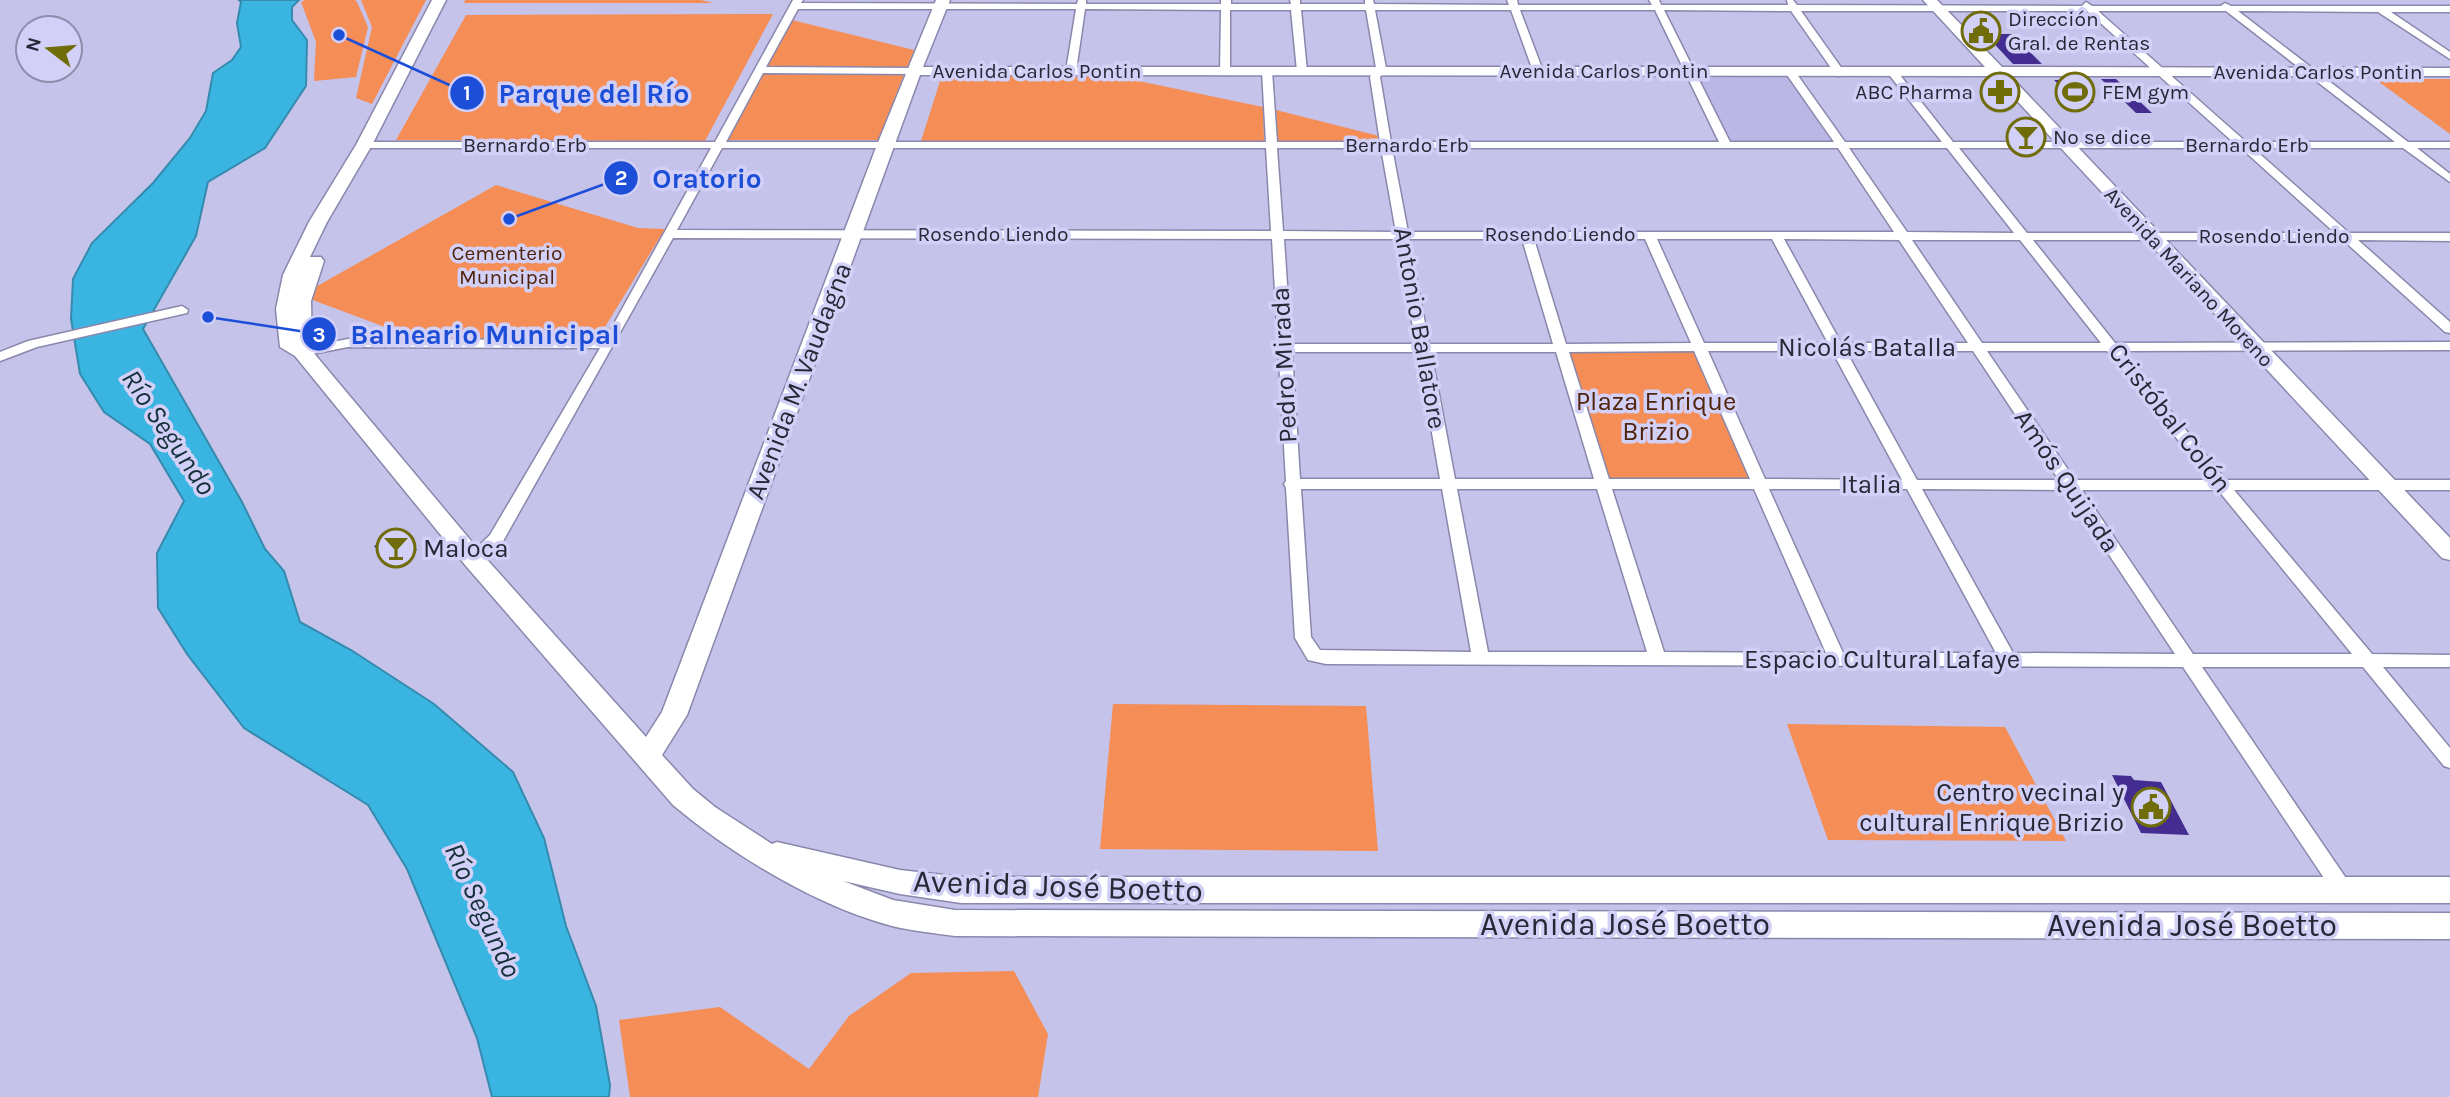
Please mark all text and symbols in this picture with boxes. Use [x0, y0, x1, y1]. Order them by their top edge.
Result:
place label: Dirección Gral. de Rentas [2008, 7, 2150, 55]
public building icon: Dirección Gral. de Rentas [1960, 10, 2002, 52]
north arrow [14, 14, 84, 84]
text: N [21, 35, 46, 54]
street label: Avenida Carlos Pontin [933, 59, 1141, 83]
street label: Avenida Carlos Pontin [1500, 59, 1708, 83]
street label: Avenida Carlos Pontin [2214, 60, 2422, 84]
callout: Parque del Río [449, 68, 703, 117]
pharmacy icon: ABC Pharma [1979, 71, 2021, 113]
sports icon: FEM gym [2054, 71, 2096, 113]
text: Parque del Río [499, 77, 689, 110]
place label: ABC Pharma [1855, 80, 1973, 104]
place label: FEM gym [2102, 80, 2189, 104]
text: 1 [463, 81, 471, 105]
bar icon: No se dice [2005, 116, 2047, 158]
place label: No se dice [2053, 125, 2151, 149]
street label: Bernardo Erb [463, 133, 587, 157]
street label: Bernardo Erb [1345, 133, 1469, 157]
street label: Bernardo Erb [2185, 133, 2309, 157]
callout: Oratorio [604, 153, 776, 202]
text: Oratorio [652, 162, 762, 195]
text: 2 [615, 166, 627, 190]
street label: Avenida Mariano Moreno [2100, 182, 2278, 372]
street label: Rosendo Liendo [917, 222, 1069, 246]
street label: Rosendo Liendo [1484, 222, 1636, 246]
street label: Rosendo Liendo [2198, 224, 2350, 248]
street label: Antonio Ballatore [1387, 225, 1453, 431]
park label: Cementerio Municipal [452, 241, 562, 289]
street label: Avenida M. Vaudagna [740, 258, 858, 504]
street label: Pedro Mirada [1264, 286, 1304, 444]
callout: Balneario Municipal [301, 310, 634, 359]
text: Balneario Municipal [350, 318, 620, 351]
text: 3 [312, 323, 326, 347]
street label: Nicolás Batalla [1778, 332, 1956, 363]
street label: Cristóbal Colón [2102, 337, 2238, 499]
water label: Río Segundo [115, 363, 223, 501]
park label: Plaza Enrique Brizio [1576, 386, 1736, 447]
street label: Amós Quijada [2008, 404, 2126, 558]
street label: Italia [1841, 469, 1901, 500]
bar icon: Maloca [375, 527, 417, 569]
place label: Maloca [423, 533, 509, 564]
street label: Espacio Cultural Lafaye [1744, 644, 2020, 675]
place label: Centro vecinal y cultural Enrique Brizio [1859, 777, 2124, 838]
public building icon: Centro vecinal y cultural Enrique Brizio [2130, 786, 2172, 828]
water label: Río Segundo [438, 838, 529, 983]
street label: Avenida José Boetto [913, 862, 1203, 910]
street label: Avenida José Boetto [1480, 906, 1770, 943]
street label: Avenida José Boetto [2047, 907, 2337, 944]

